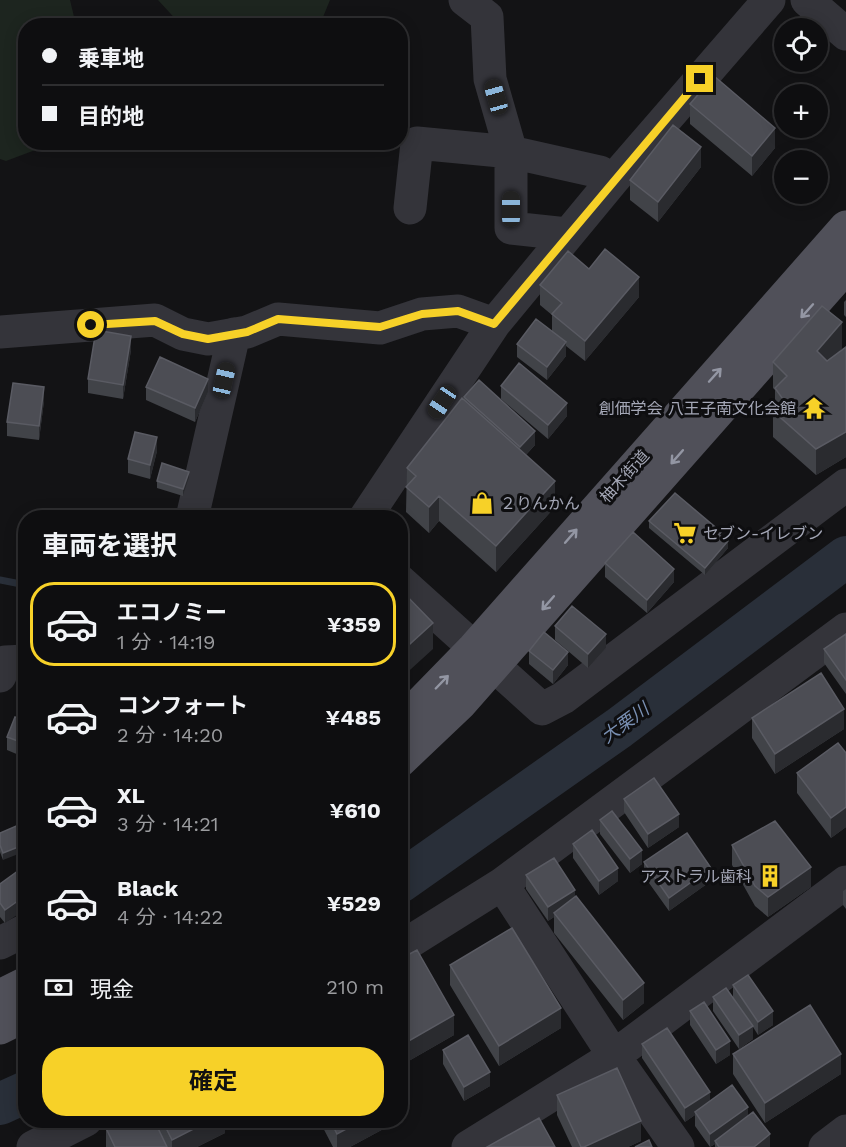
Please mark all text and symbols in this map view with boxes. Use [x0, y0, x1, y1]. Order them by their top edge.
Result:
map controls [774, 18, 828, 204]
button: locate [774, 18, 828, 72]
text: 乗車地 [78, 46, 144, 71]
route end [686, 65, 713, 92]
car [482, 77, 510, 117]
button: + [774, 84, 828, 138]
text: 目的地 [78, 104, 144, 129]
button: − [774, 150, 828, 204]
car [502, 191, 520, 227]
one-way arrow [800, 303, 814, 318]
route start [77, 311, 104, 338]
car [211, 360, 237, 400]
one-way arrow [708, 368, 722, 383]
car [424, 382, 460, 422]
temple icon: 創価学会 八王子南文化会館 [801, 395, 827, 421]
place label: 創価学会 八王子南文化会館 [599, 399, 796, 418]
street label: 柚木街道 [596, 446, 653, 506]
one-way arrow [670, 449, 684, 464]
shop icon: ２りんかん [469, 490, 495, 516]
place label: ２りんかん [500, 494, 580, 513]
supermarket icon: セブン-イレブン [672, 520, 698, 546]
place label: セブン-イレブン [703, 524, 823, 543]
one-way arrow [564, 529, 578, 544]
text: 車両を選択 [42, 530, 177, 562]
one-way arrow [541, 595, 555, 610]
icon: car [45, 597, 99, 651]
text: エコノミー [117, 600, 227, 625]
text: ¥359 [327, 612, 381, 637]
text: 1 分 · 14:19 [117, 630, 215, 654]
one-way arrow [434, 675, 449, 690]
icon: car [45, 690, 99, 744]
text: コンフォート [117, 693, 248, 718]
water label: 大栗川 [597, 697, 654, 747]
text: ¥485 [326, 705, 381, 730]
text: 2 分 · 14:20 [117, 723, 223, 747]
icon: car [45, 783, 99, 837]
text: XL [117, 783, 145, 808]
text: ¥610 [330, 798, 381, 823]
text: 3 分 · 14:21 [117, 812, 219, 836]
building icon: アストラル歯科 [757, 863, 783, 889]
place label: アストラル歯科 [640, 867, 752, 886]
icon: car [45, 876, 99, 930]
text: Black [117, 876, 178, 901]
text: ¥529 [327, 891, 381, 916]
text: 4 分 · 14:22 [117, 905, 223, 929]
icon: cash [42, 971, 75, 1004]
text: 210 m [326, 975, 384, 999]
text: 現金 [90, 977, 134, 1002]
button: 確定 [42, 1047, 384, 1116]

